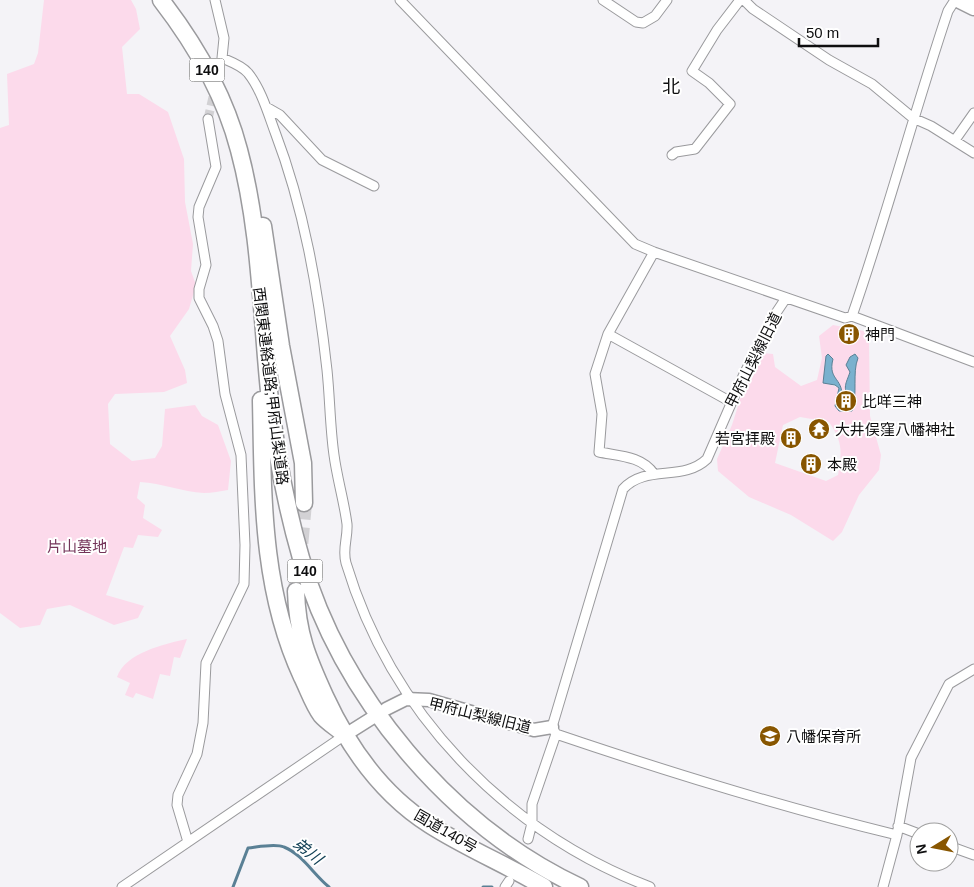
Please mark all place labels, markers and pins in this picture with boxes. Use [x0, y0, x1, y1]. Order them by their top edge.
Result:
building icon: 神門 [837, 322, 861, 346]
place label: 神門 [865, 326, 895, 343]
building icon: 比咩三神 [834, 389, 858, 413]
place label: 比咩三神 [862, 393, 922, 410]
temple icon: 大井俣窪八幡神社 [807, 417, 831, 441]
place label: 大井俣窪八幡神社 [835, 421, 955, 438]
building icon: 若宮拝殿 [779, 426, 803, 450]
place label: 若宮拝殿 [715, 430, 775, 447]
building icon: 本殿 [799, 452, 823, 476]
place label: 本殿 [827, 456, 857, 473]
school or university icon: 八幡保育所 [758, 724, 782, 748]
place label: 八幡保育所 [786, 728, 861, 745]

